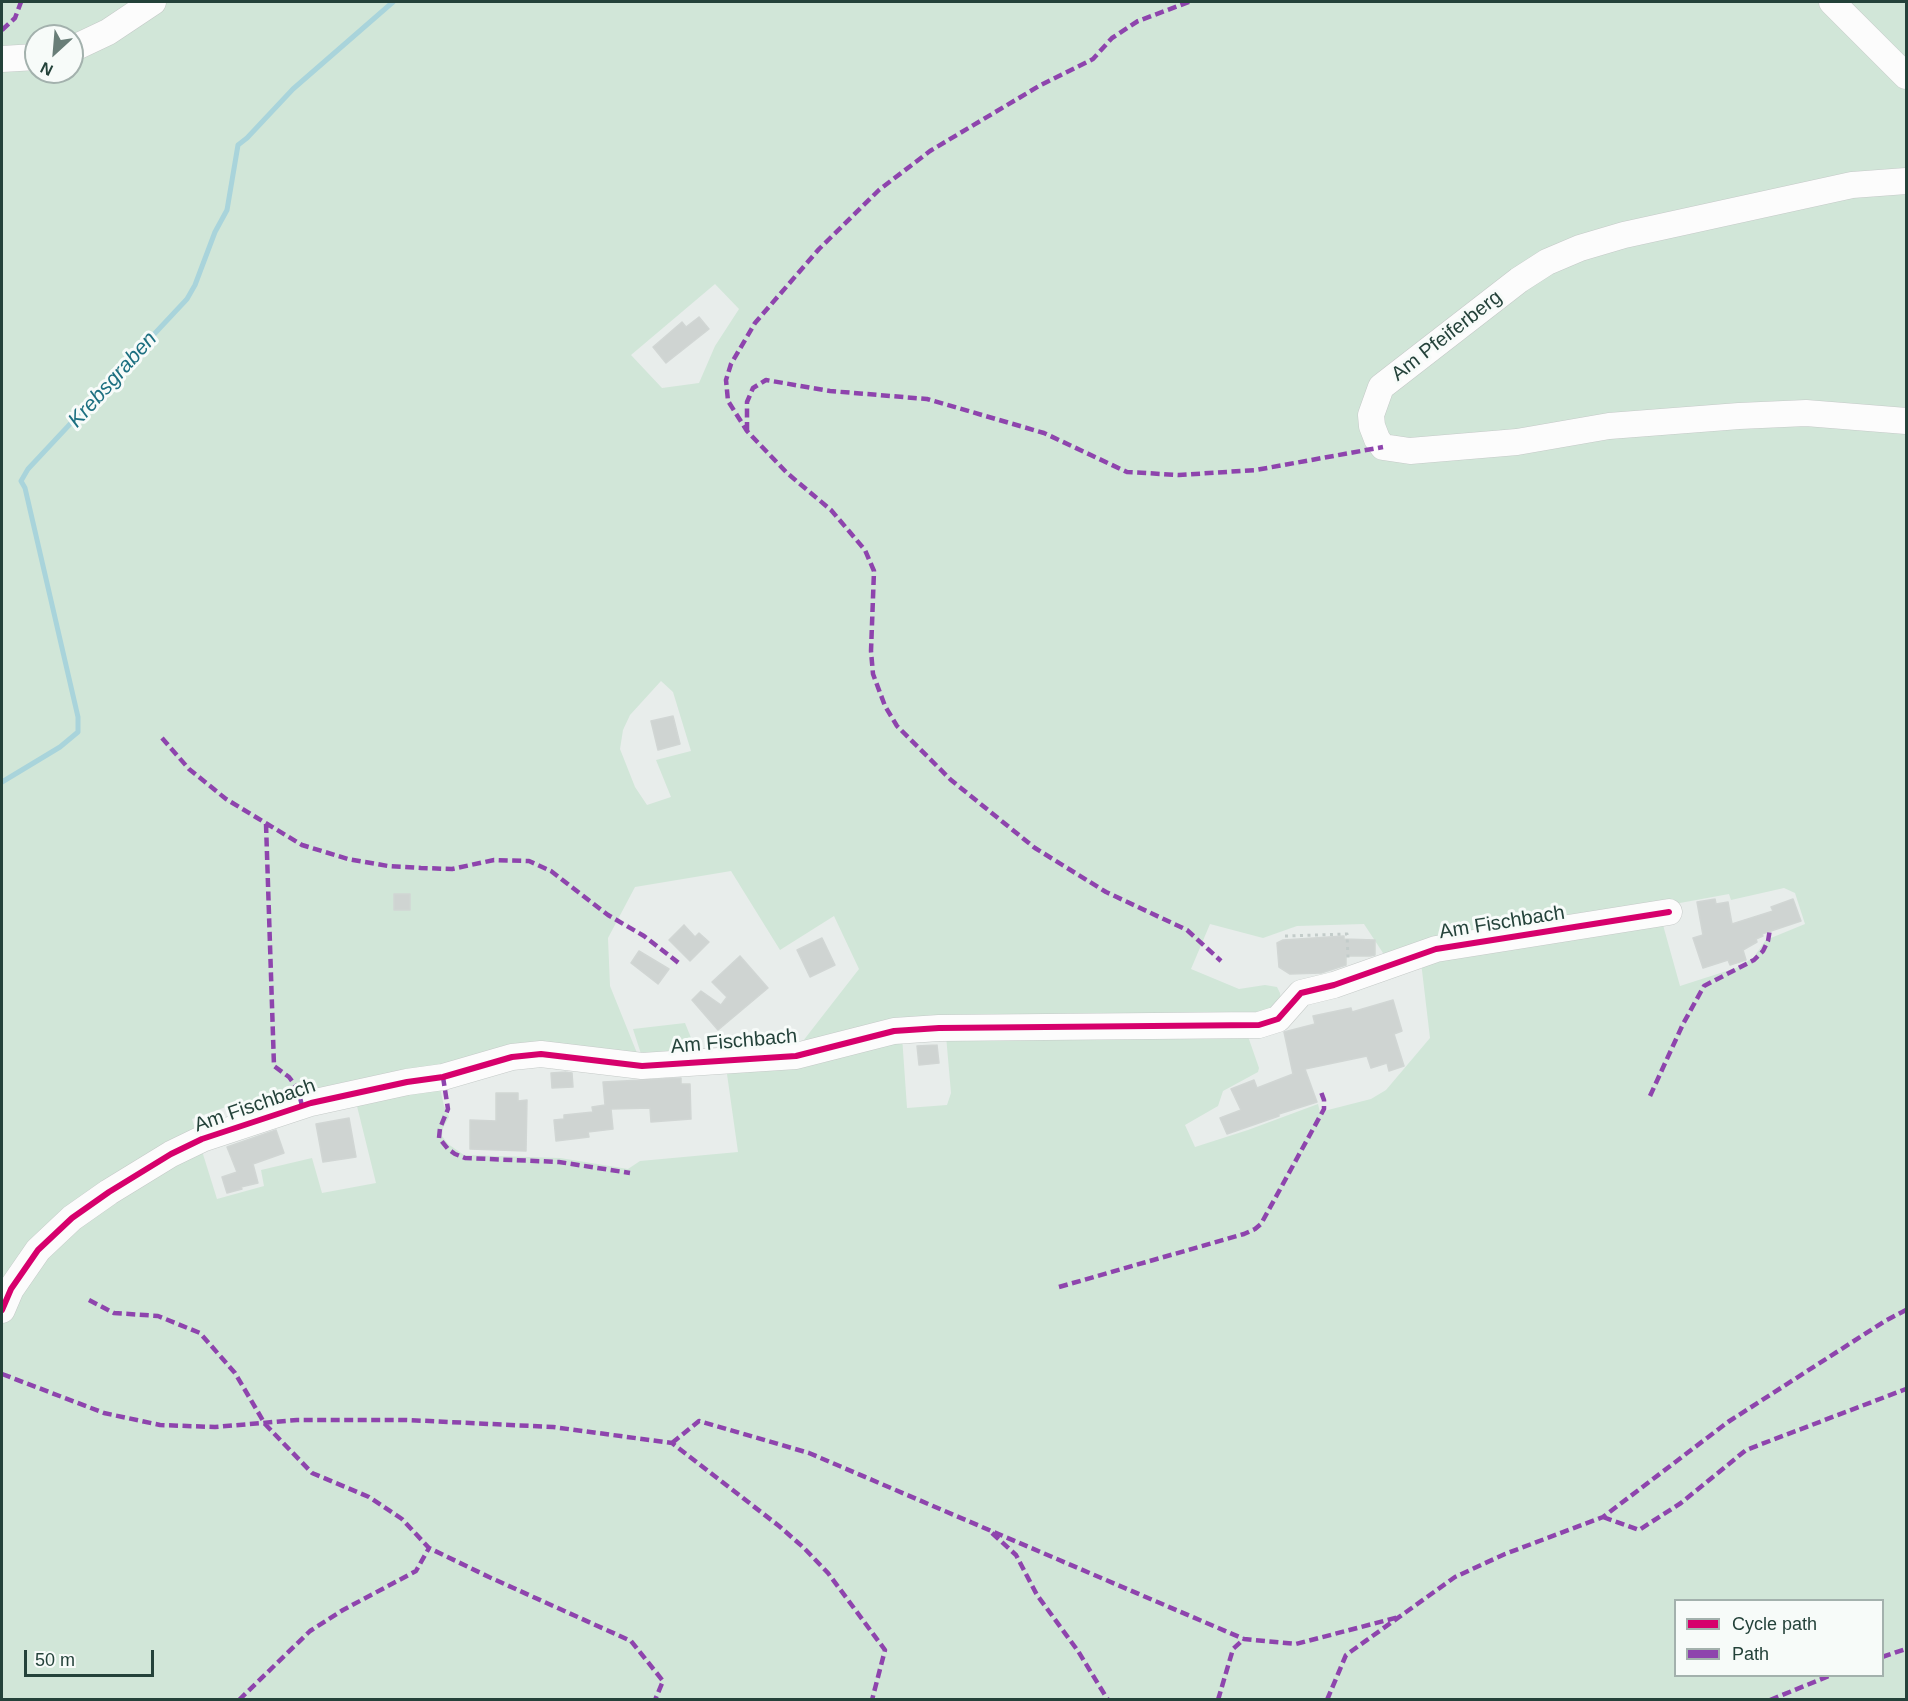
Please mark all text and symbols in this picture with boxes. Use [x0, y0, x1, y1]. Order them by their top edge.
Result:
north arrow [24, 24, 84, 84]
text: N [38, 59, 56, 79]
street label: Am Pfeiferberg [1387, 285, 1507, 387]
water label: Krebsgraben [63, 327, 163, 433]
street label: Am Fischbach [1438, 901, 1566, 945]
street label: Am Fischbach [670, 1025, 798, 1059]
street label: Am Fischbach [191, 1074, 319, 1138]
legend [1674, 1599, 1884, 1677]
text: Cycle path [1732, 1614, 1817, 1634]
scale bar [27, 1638, 158, 1676]
text: Path [1732, 1644, 1769, 1664]
text: 50 m [35, 1650, 75, 1670]

